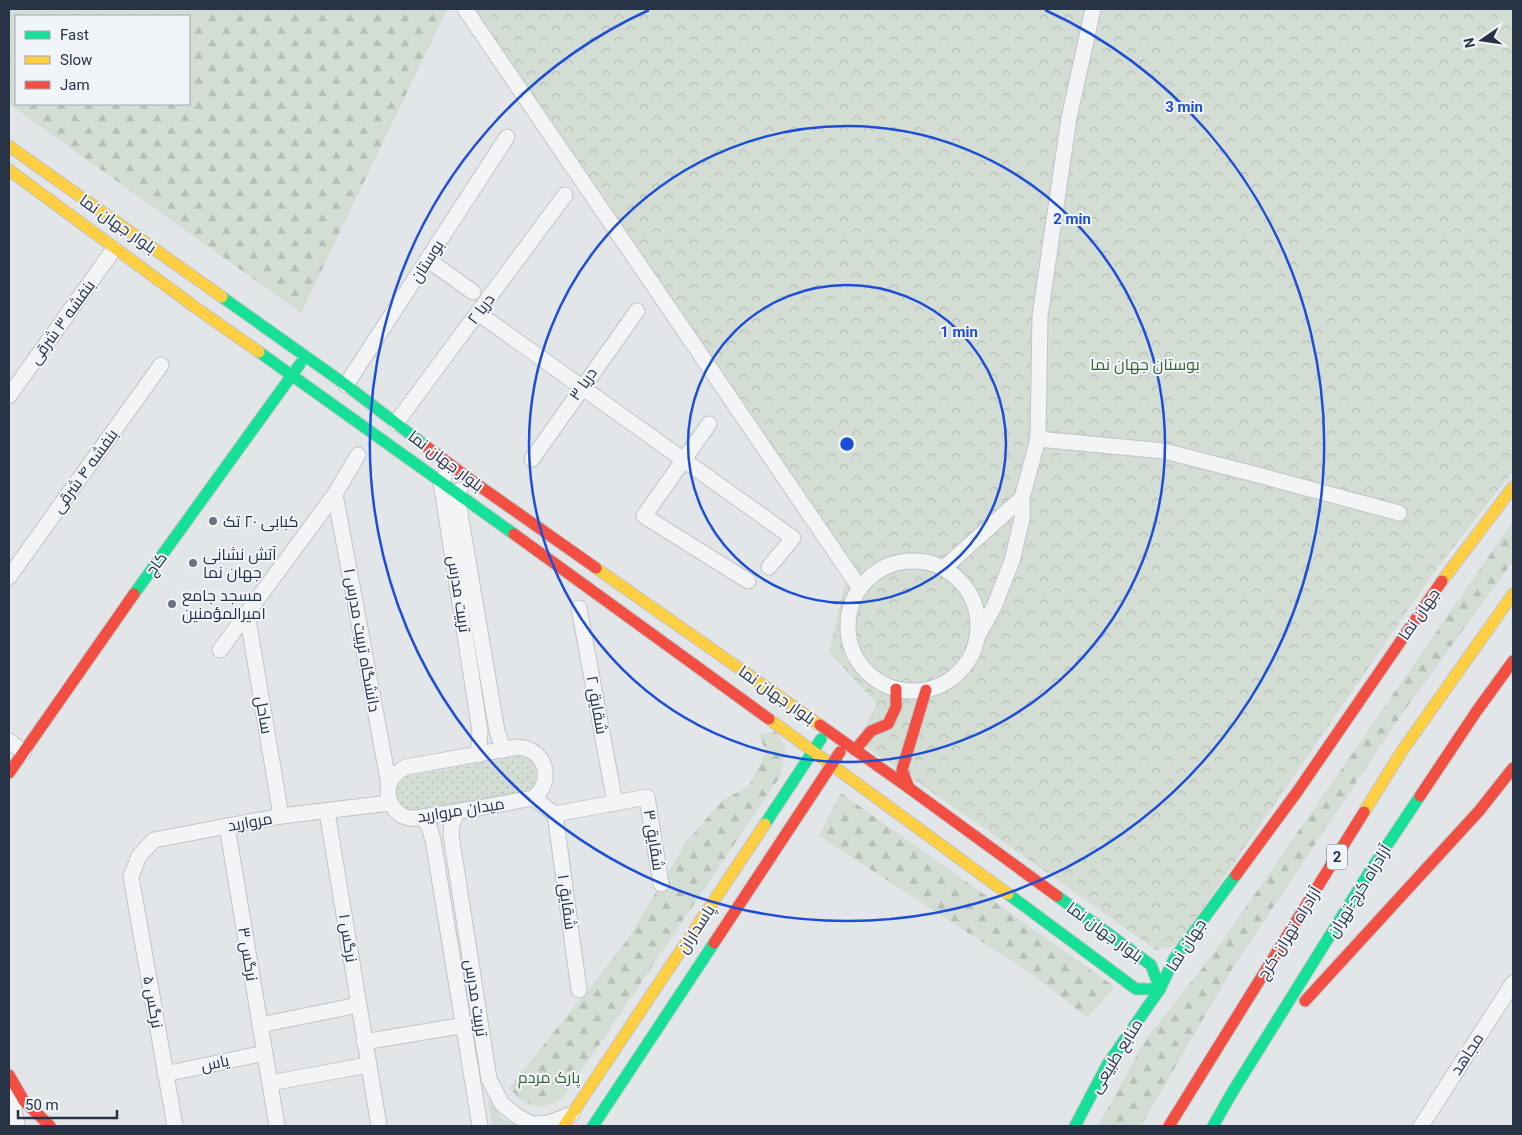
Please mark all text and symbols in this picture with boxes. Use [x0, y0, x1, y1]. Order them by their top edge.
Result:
legend [15, 15, 190, 105]
north arrow [1457, 15, 1507, 65]
text: Fast [60, 26, 89, 44]
text: N [1460, 36, 1478, 50]
text: Slow [60, 51, 92, 69]
text: Jam [60, 76, 90, 94]
text: 3 min [1165, 98, 1203, 116]
street label: بلوار جهان نما [75, 191, 160, 258]
text: 2 min [1053, 210, 1091, 228]
street label: بوستان [406, 236, 449, 286]
street label: بنفشه ۳ شرقی [25, 276, 100, 368]
street label: دریا ۲ [463, 290, 499, 328]
text: 1 min [940, 323, 978, 341]
park label: بوستان جهان نما [1090, 355, 1200, 375]
street label: دریا ۳ [565, 364, 601, 404]
street label: بنفشه ۴ شرقی [48, 425, 123, 517]
street label: بلوار جهان نما [404, 426, 487, 496]
centre of rings [838, 435, 856, 453]
place label: کبابی ۲۰ تک [223, 512, 299, 532]
marker: کبابی ۲۰ تک [207, 515, 219, 527]
place label: آتش نشانی جهان نما [203, 545, 277, 583]
street label: کاج [141, 549, 172, 580]
street label: تربیت مدرس [443, 554, 475, 635]
marker: آتش نشانی جهان نما [187, 557, 199, 569]
street label: ۱ دانشگاه تربیت مدرس [339, 567, 384, 714]
street label: جهان نما [1394, 585, 1444, 644]
place label: مسجد جامع امیرالمؤمنین [182, 586, 266, 624]
marker: مسجد جامع امیرالمؤمنین [166, 598, 178, 610]
street label: بلوار جهان نما [734, 662, 819, 729]
street label: شقایق ۲ [582, 674, 611, 736]
street label: ساحل [250, 695, 277, 736]
street label: میدان مروارید [416, 794, 506, 827]
street label: شقایق ۳ [639, 808, 668, 872]
street label: مروارید [226, 809, 274, 835]
street label: آزادراه کرج-تهران [1323, 841, 1397, 942]
road number: 2 [1327, 844, 1347, 870]
street label: شقایق ۱ [553, 873, 580, 931]
street label: آزادراه تهران-کرج [1253, 883, 1327, 984]
street label: بلوار جهان نما [1063, 898, 1147, 967]
street label: پاسداران [673, 900, 721, 958]
street label: نرگس ۱ [334, 912, 361, 964]
street label: جهان نما [1162, 915, 1211, 975]
street label: نرگس ۳ [233, 926, 262, 983]
street label: تربیت مدرس [460, 958, 492, 1039]
street label: ۵ نرگس [138, 974, 167, 1030]
street label: منابع طبیعی [1086, 1015, 1148, 1098]
street label: مجاهد [1447, 1030, 1487, 1078]
street label: یاس [199, 1051, 232, 1076]
park label: پارک مردم [518, 1068, 581, 1089]
scale bar [18, 1088, 116, 1120]
text: 50 m [25, 1096, 59, 1114]

